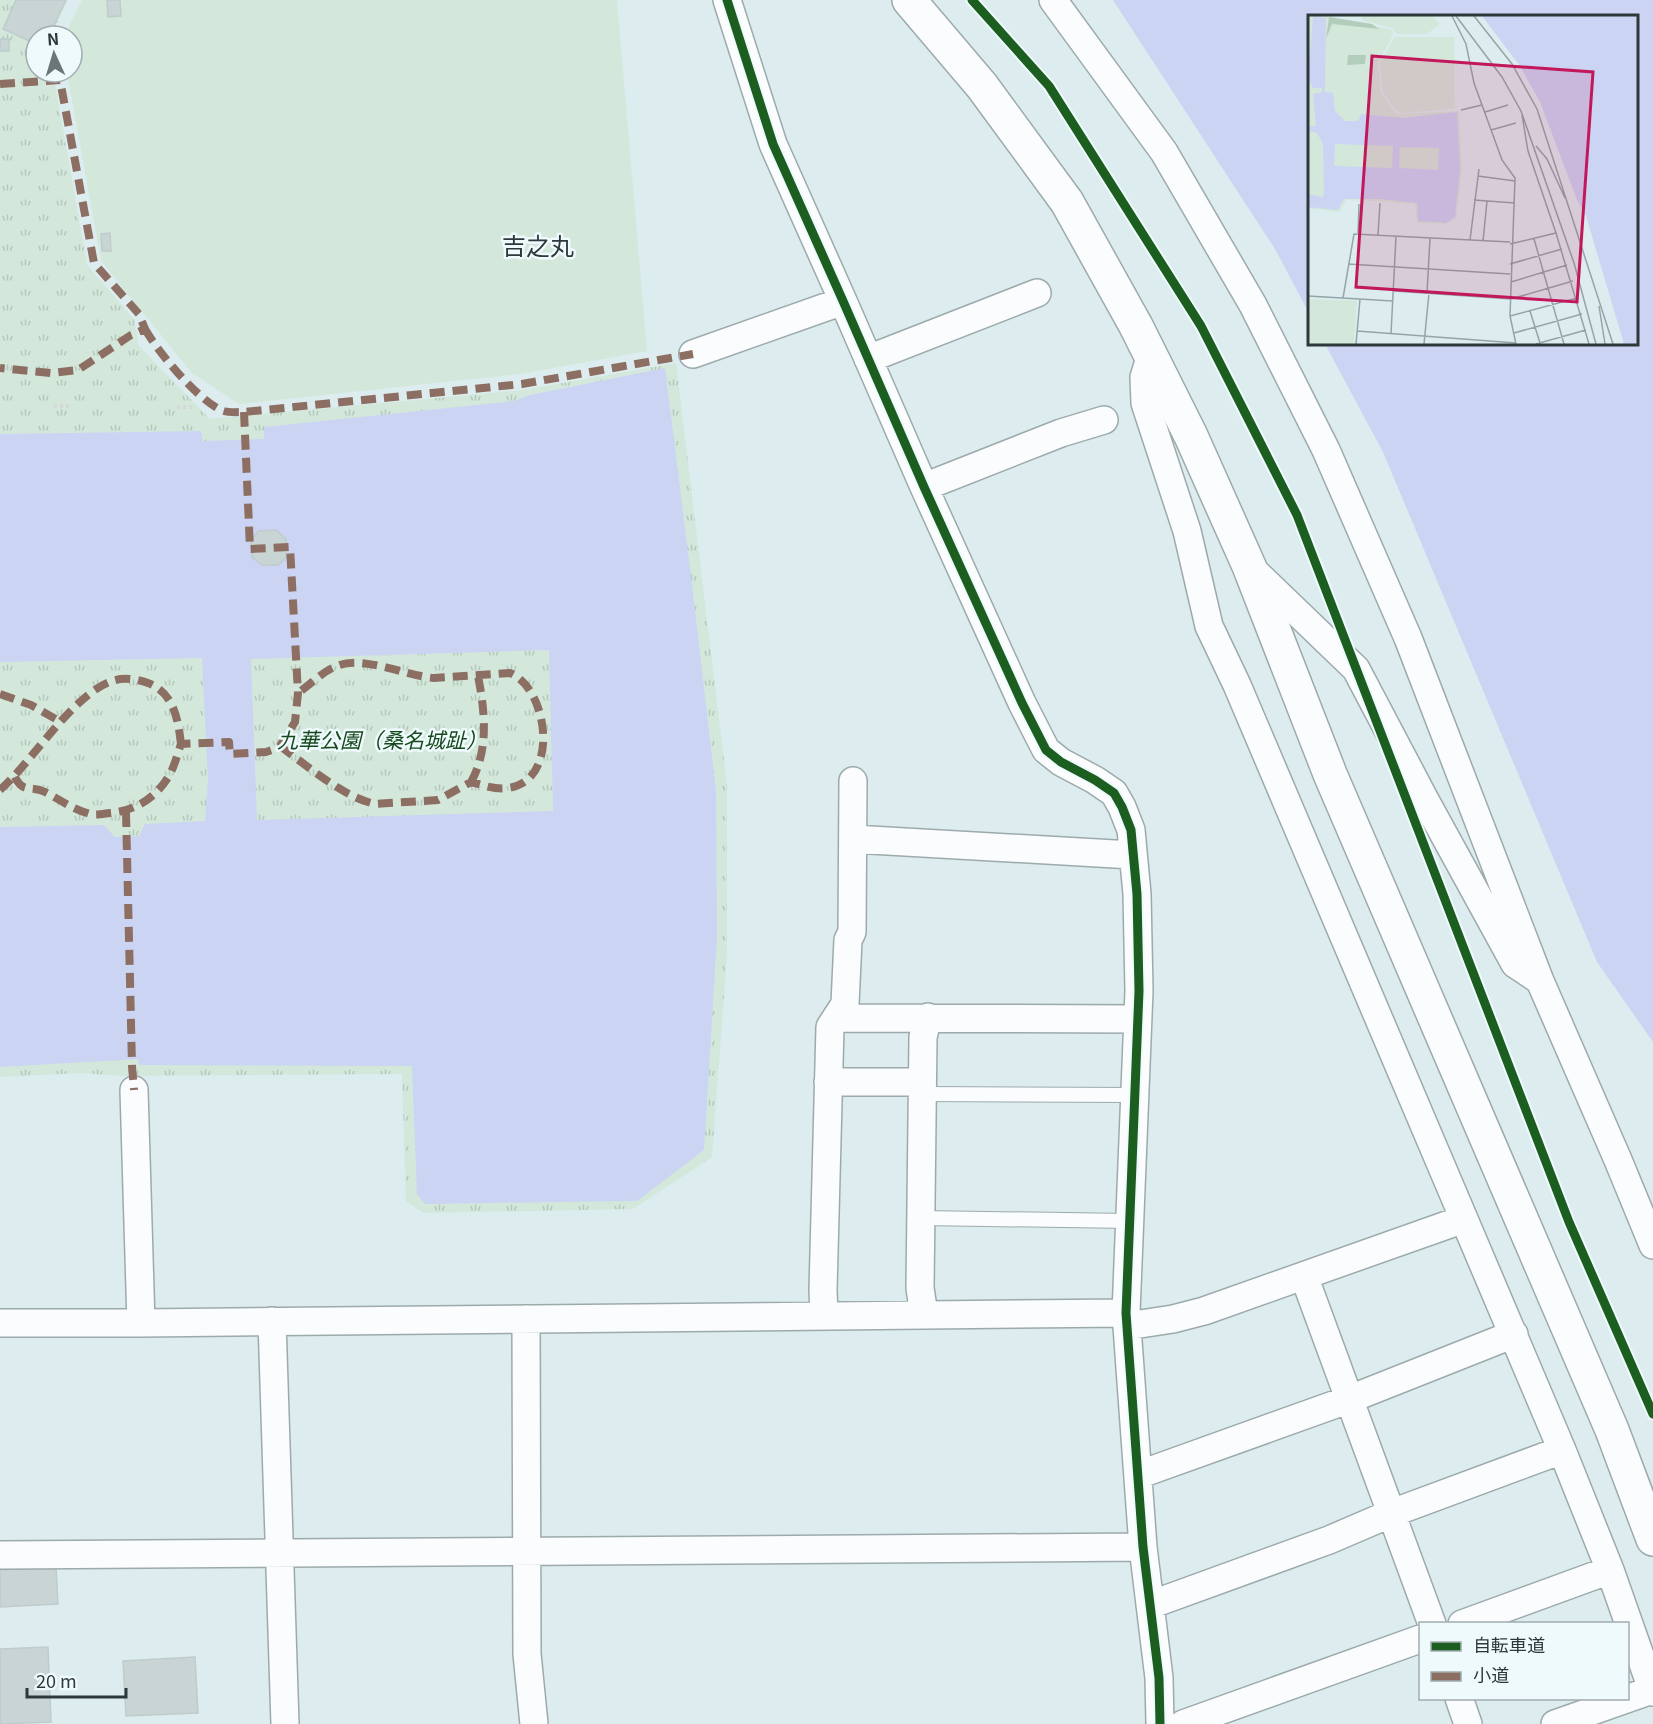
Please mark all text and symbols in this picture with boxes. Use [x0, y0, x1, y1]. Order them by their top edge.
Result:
inset map [1308, 15, 1638, 345]
north arrow [24, 24, 84, 84]
text: N [46, 26, 60, 50]
district label: 吉之丸 [502, 227, 574, 262]
park label: 九華公園（桑名城趾） [277, 724, 487, 754]
legend [1419, 1622, 1629, 1700]
text: 自転車道 [1473, 1631, 1545, 1657]
scale bar [27, 1661, 126, 1699]
text: 小道 [1473, 1661, 1509, 1687]
text: 20 m [36, 1667, 77, 1693]

